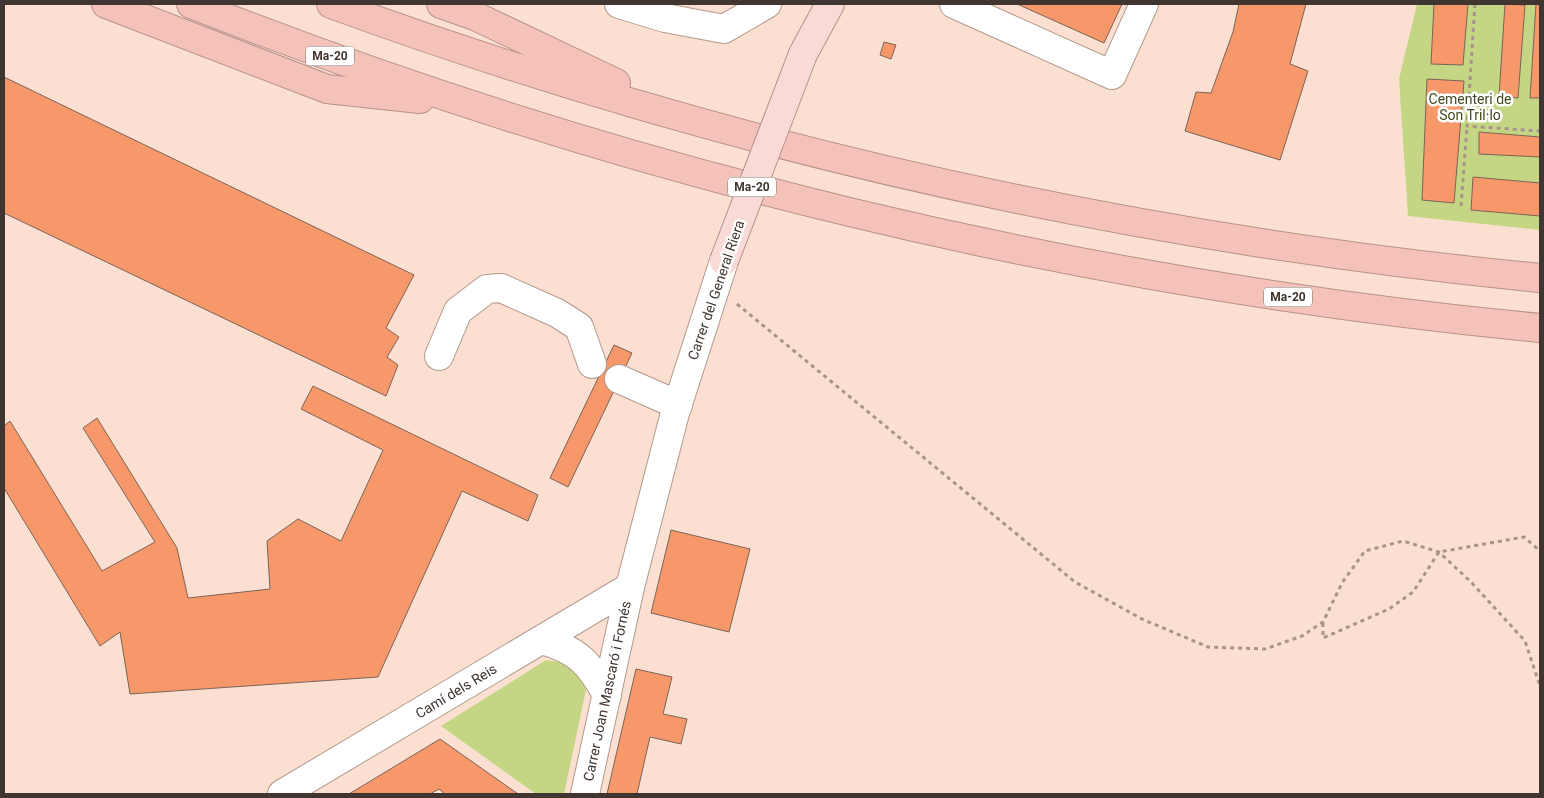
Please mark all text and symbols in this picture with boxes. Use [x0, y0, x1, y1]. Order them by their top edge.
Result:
road number: Ma-20 [306, 46, 354, 66]
park label: Cementeri de Son Tril·lo [1429, 91, 1511, 123]
road number: Ma-20 [728, 178, 776, 196]
street label: Carrer del General Riera [685, 218, 747, 362]
road number: Ma-20 [1264, 288, 1312, 306]
street label: Carrer Joan Mascaró i Fornés [580, 599, 634, 783]
street label: Camí dels Reis [412, 660, 500, 722]

